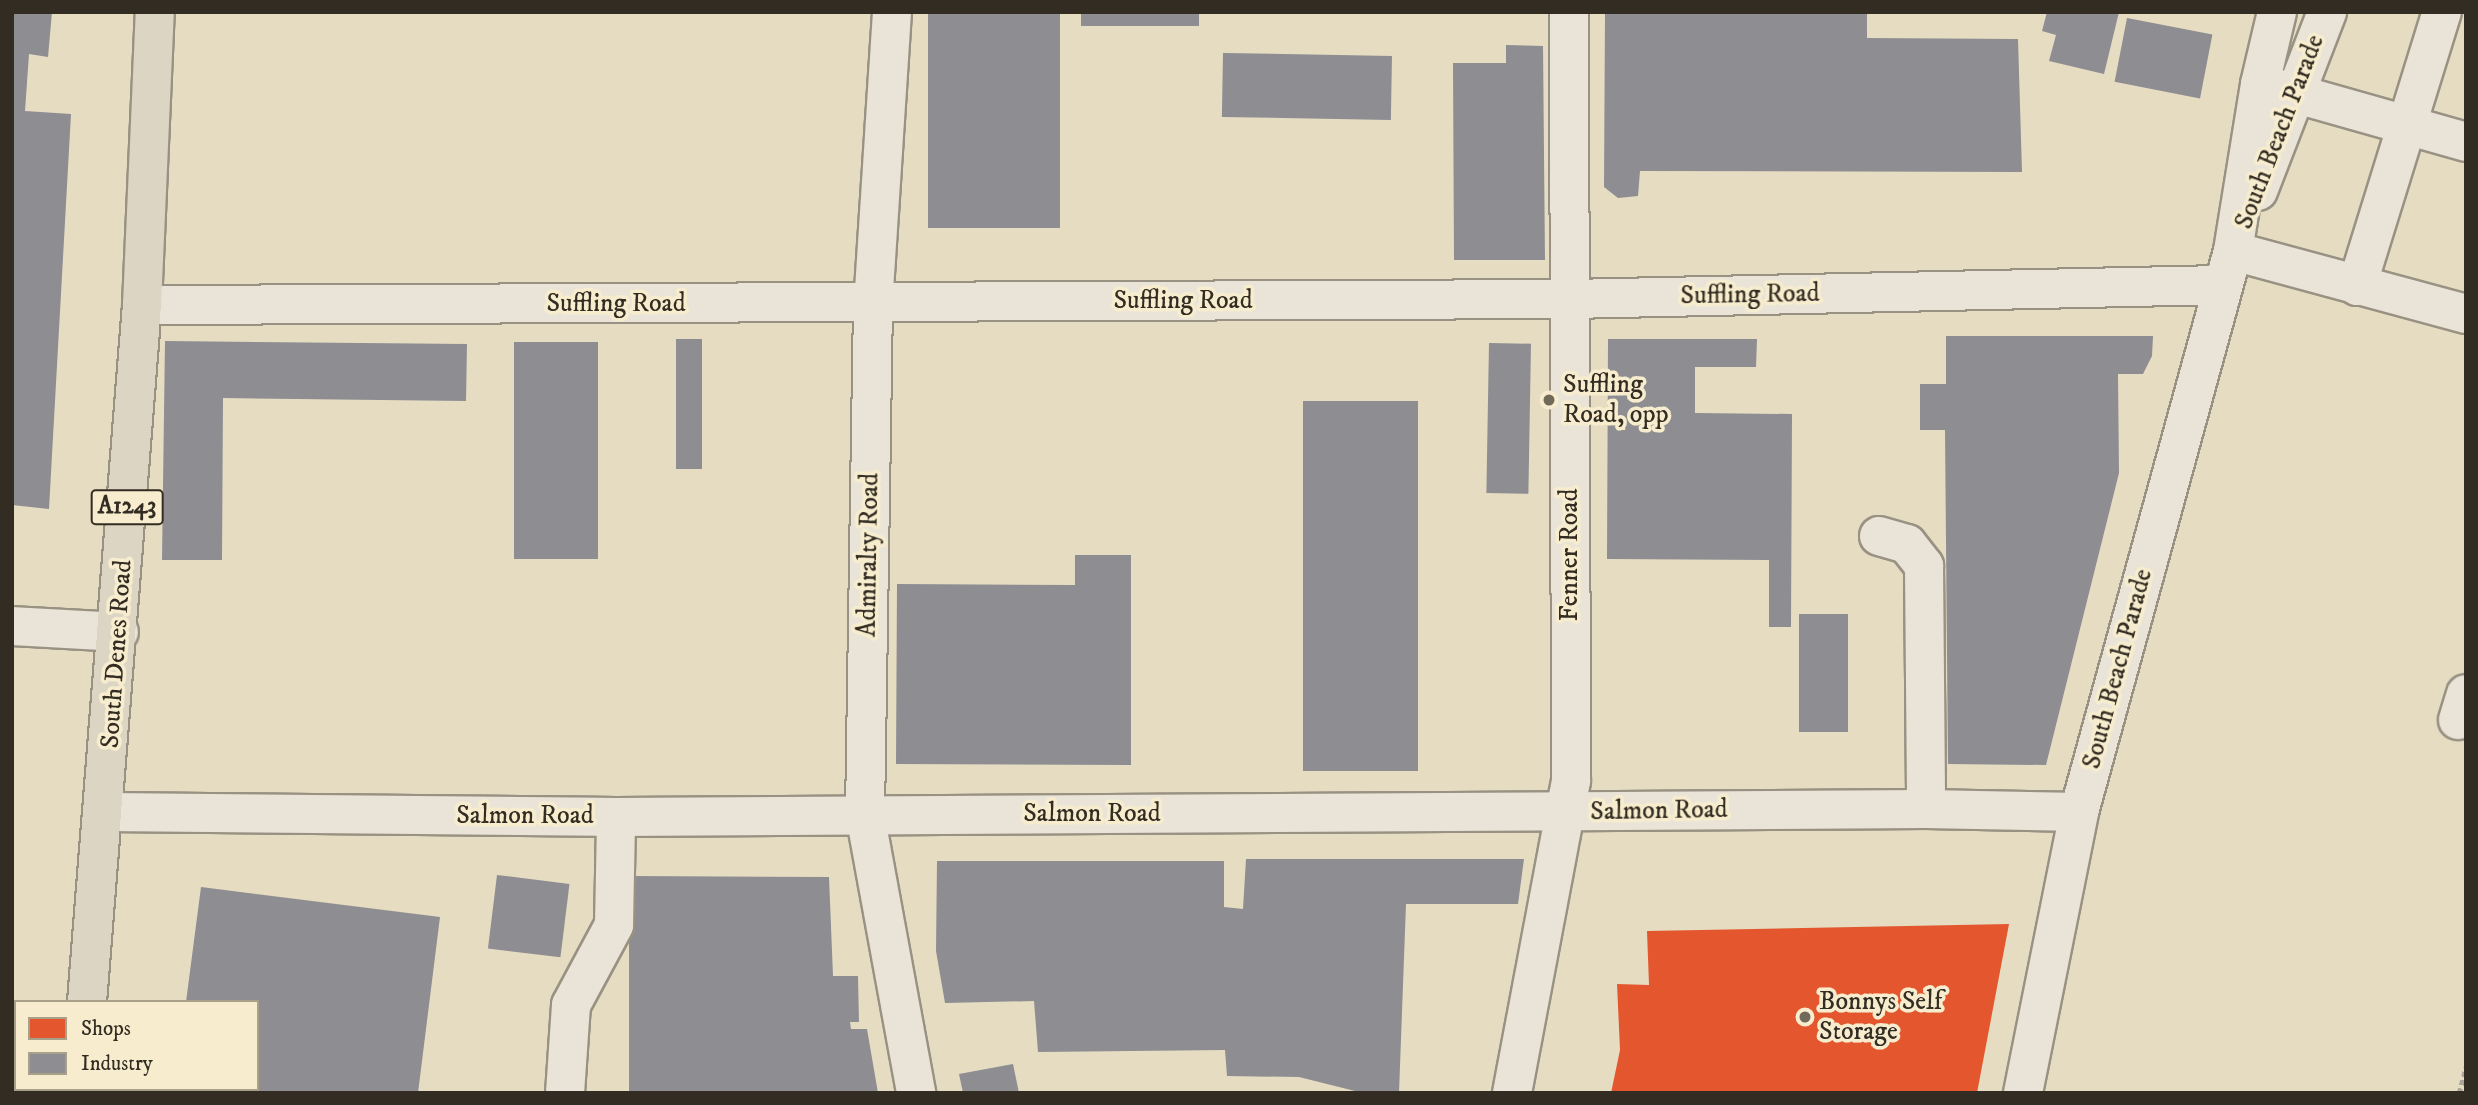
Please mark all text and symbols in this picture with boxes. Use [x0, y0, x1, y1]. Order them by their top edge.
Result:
street label: South Beach Parade [2229, 30, 2331, 234]
street label: Suffling Road [1680, 278, 1820, 312]
street label: Suffling Road [1113, 285, 1253, 317]
street label: Suffling Road [546, 288, 686, 320]
place label: Suffling Road, opp [1563, 369, 1669, 430]
marker: Suffling Road, opp [1541, 392, 1557, 408]
street label: Admiralty Road [852, 473, 886, 637]
road number: A1243 [90, 486, 164, 528]
street label: Fenner Road [1554, 489, 1586, 621]
street label: South Denes Road [95, 559, 139, 749]
street label: South Beach Parade [2076, 566, 2160, 772]
street label: Salmon Road [1590, 794, 1728, 828]
street label: Salmon Road [1023, 798, 1161, 830]
street label: Salmon Road [456, 800, 594, 832]
place label: Bonnys Self Storage [1819, 986, 1942, 1048]
legend [14, 1000, 259, 1091]
marker: Bonnys Self Storage [1797, 1009, 1813, 1025]
text: Shops [81, 1016, 131, 1042]
text: Industry [81, 1051, 153, 1077]

